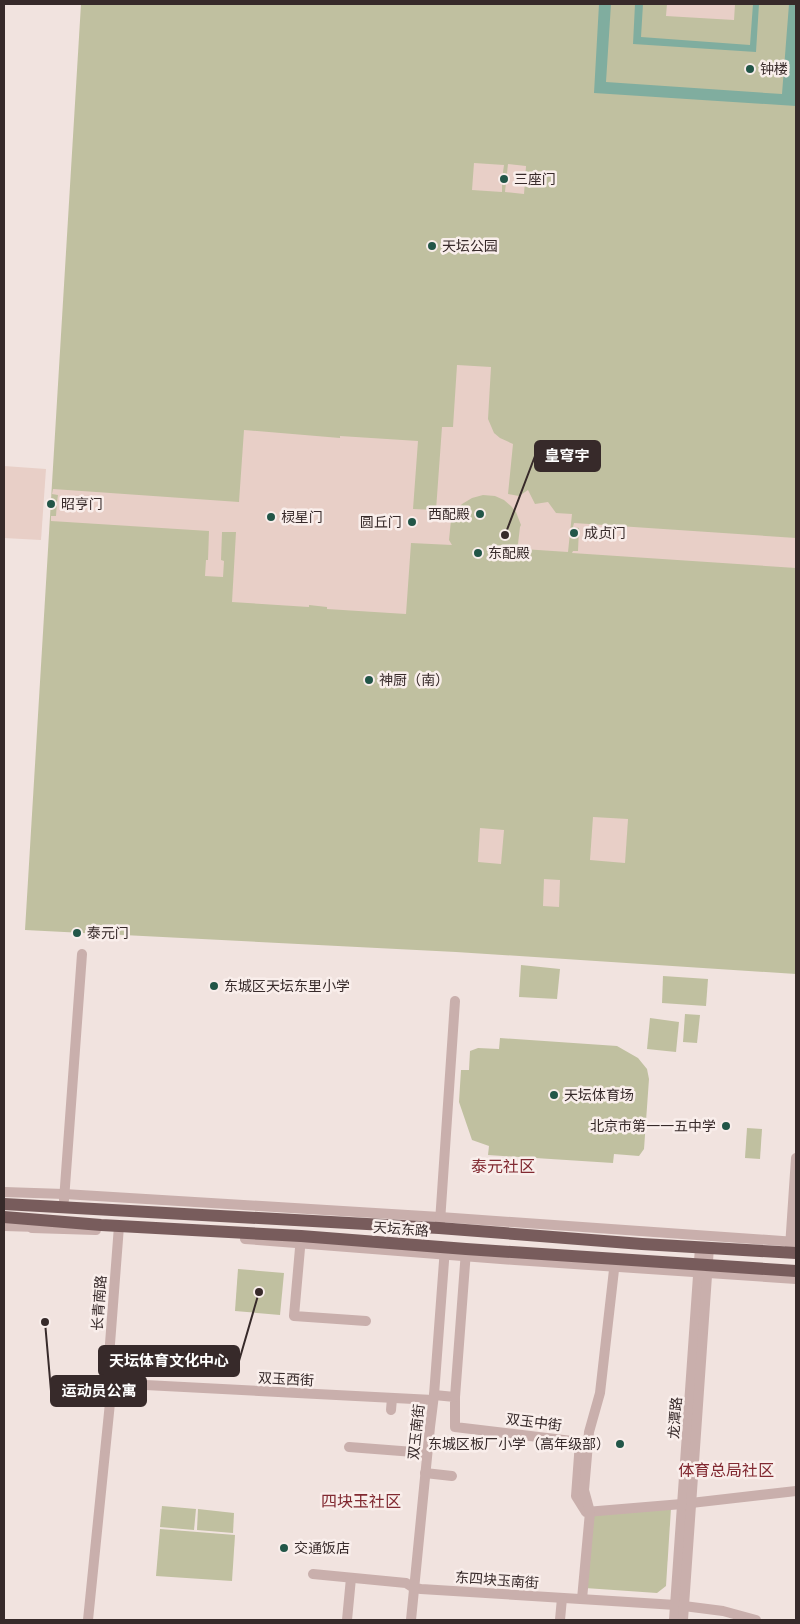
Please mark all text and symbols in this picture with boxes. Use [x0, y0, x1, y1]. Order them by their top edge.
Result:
place label: 钟楼 [760, 61, 788, 77]
marker: 钟楼 [744, 63, 756, 75]
place label: 三座门 [514, 171, 556, 187]
marker: 三座门 [498, 173, 510, 185]
place label: 天坛公园 [442, 238, 498, 254]
marker: 天坛公园 [426, 240, 438, 252]
callout: 皇穹宇 [535, 441, 600, 471]
text: 皇穹宇 [544, 447, 590, 464]
place label: 昭亨门 [61, 496, 103, 512]
marker: 昭亨门 [45, 498, 57, 510]
place label: 西配殿 [428, 506, 470, 522]
marker: 西配殿 [474, 508, 486, 520]
place label: 棂星门 [281, 509, 323, 525]
marker: 棂星门 [265, 511, 277, 523]
place label: 圆丘门 [360, 514, 402, 530]
marker: 圆丘门 [406, 516, 418, 528]
place label: 成贞门 [584, 525, 626, 541]
marker: 成贞门 [568, 527, 580, 539]
place label: 东配殿 [488, 545, 530, 561]
marker: 东配殿 [472, 547, 484, 559]
place label: 神厨（南） [379, 672, 449, 688]
marker: 神厨（南） [363, 674, 375, 686]
place label: 泰元门 [87, 925, 129, 941]
marker: 泰元门 [71, 927, 83, 939]
place label: 东城区天坛东里小学 [224, 978, 350, 994]
marker: 东城区天坛东里小学 [208, 980, 220, 992]
place label: 天坛体育场 [564, 1087, 634, 1103]
marker: 天坛体育场 [548, 1089, 560, 1101]
place label: 北京市第一一五中学 [590, 1118, 716, 1134]
marker: 北京市第一一五中学 [720, 1120, 732, 1132]
district label: 泰元社区 [471, 1157, 535, 1176]
street label: 天坛东路 [373, 1219, 429, 1239]
street label: 长青南路 [89, 1275, 109, 1331]
callout: 天坛体育文化中心 [99, 1346, 239, 1376]
text: 天坛体育文化中心 [109, 1352, 229, 1369]
street label: 双玉西街 [258, 1370, 314, 1388]
callout: 运动员公寓 [51, 1376, 146, 1406]
text: 运动员公寓 [61, 1382, 137, 1399]
street label: 龙潭路 [666, 1396, 684, 1440]
street label: 双玉南街 [405, 1403, 427, 1461]
street label: 双玉中街 [505, 1411, 563, 1433]
place label: 东城区板厂小学（高年级部） [428, 1436, 610, 1452]
marker: 东城区板厂小学（高年级部） [614, 1438, 626, 1450]
district label: 体育总局社区 [678, 1461, 774, 1480]
district label: 四块玉社区 [321, 1492, 401, 1511]
place label: 交通饭店 [294, 1540, 350, 1556]
marker: 交通饭店 [278, 1542, 290, 1554]
street label: 东四块玉南街 [455, 1569, 539, 1591]

